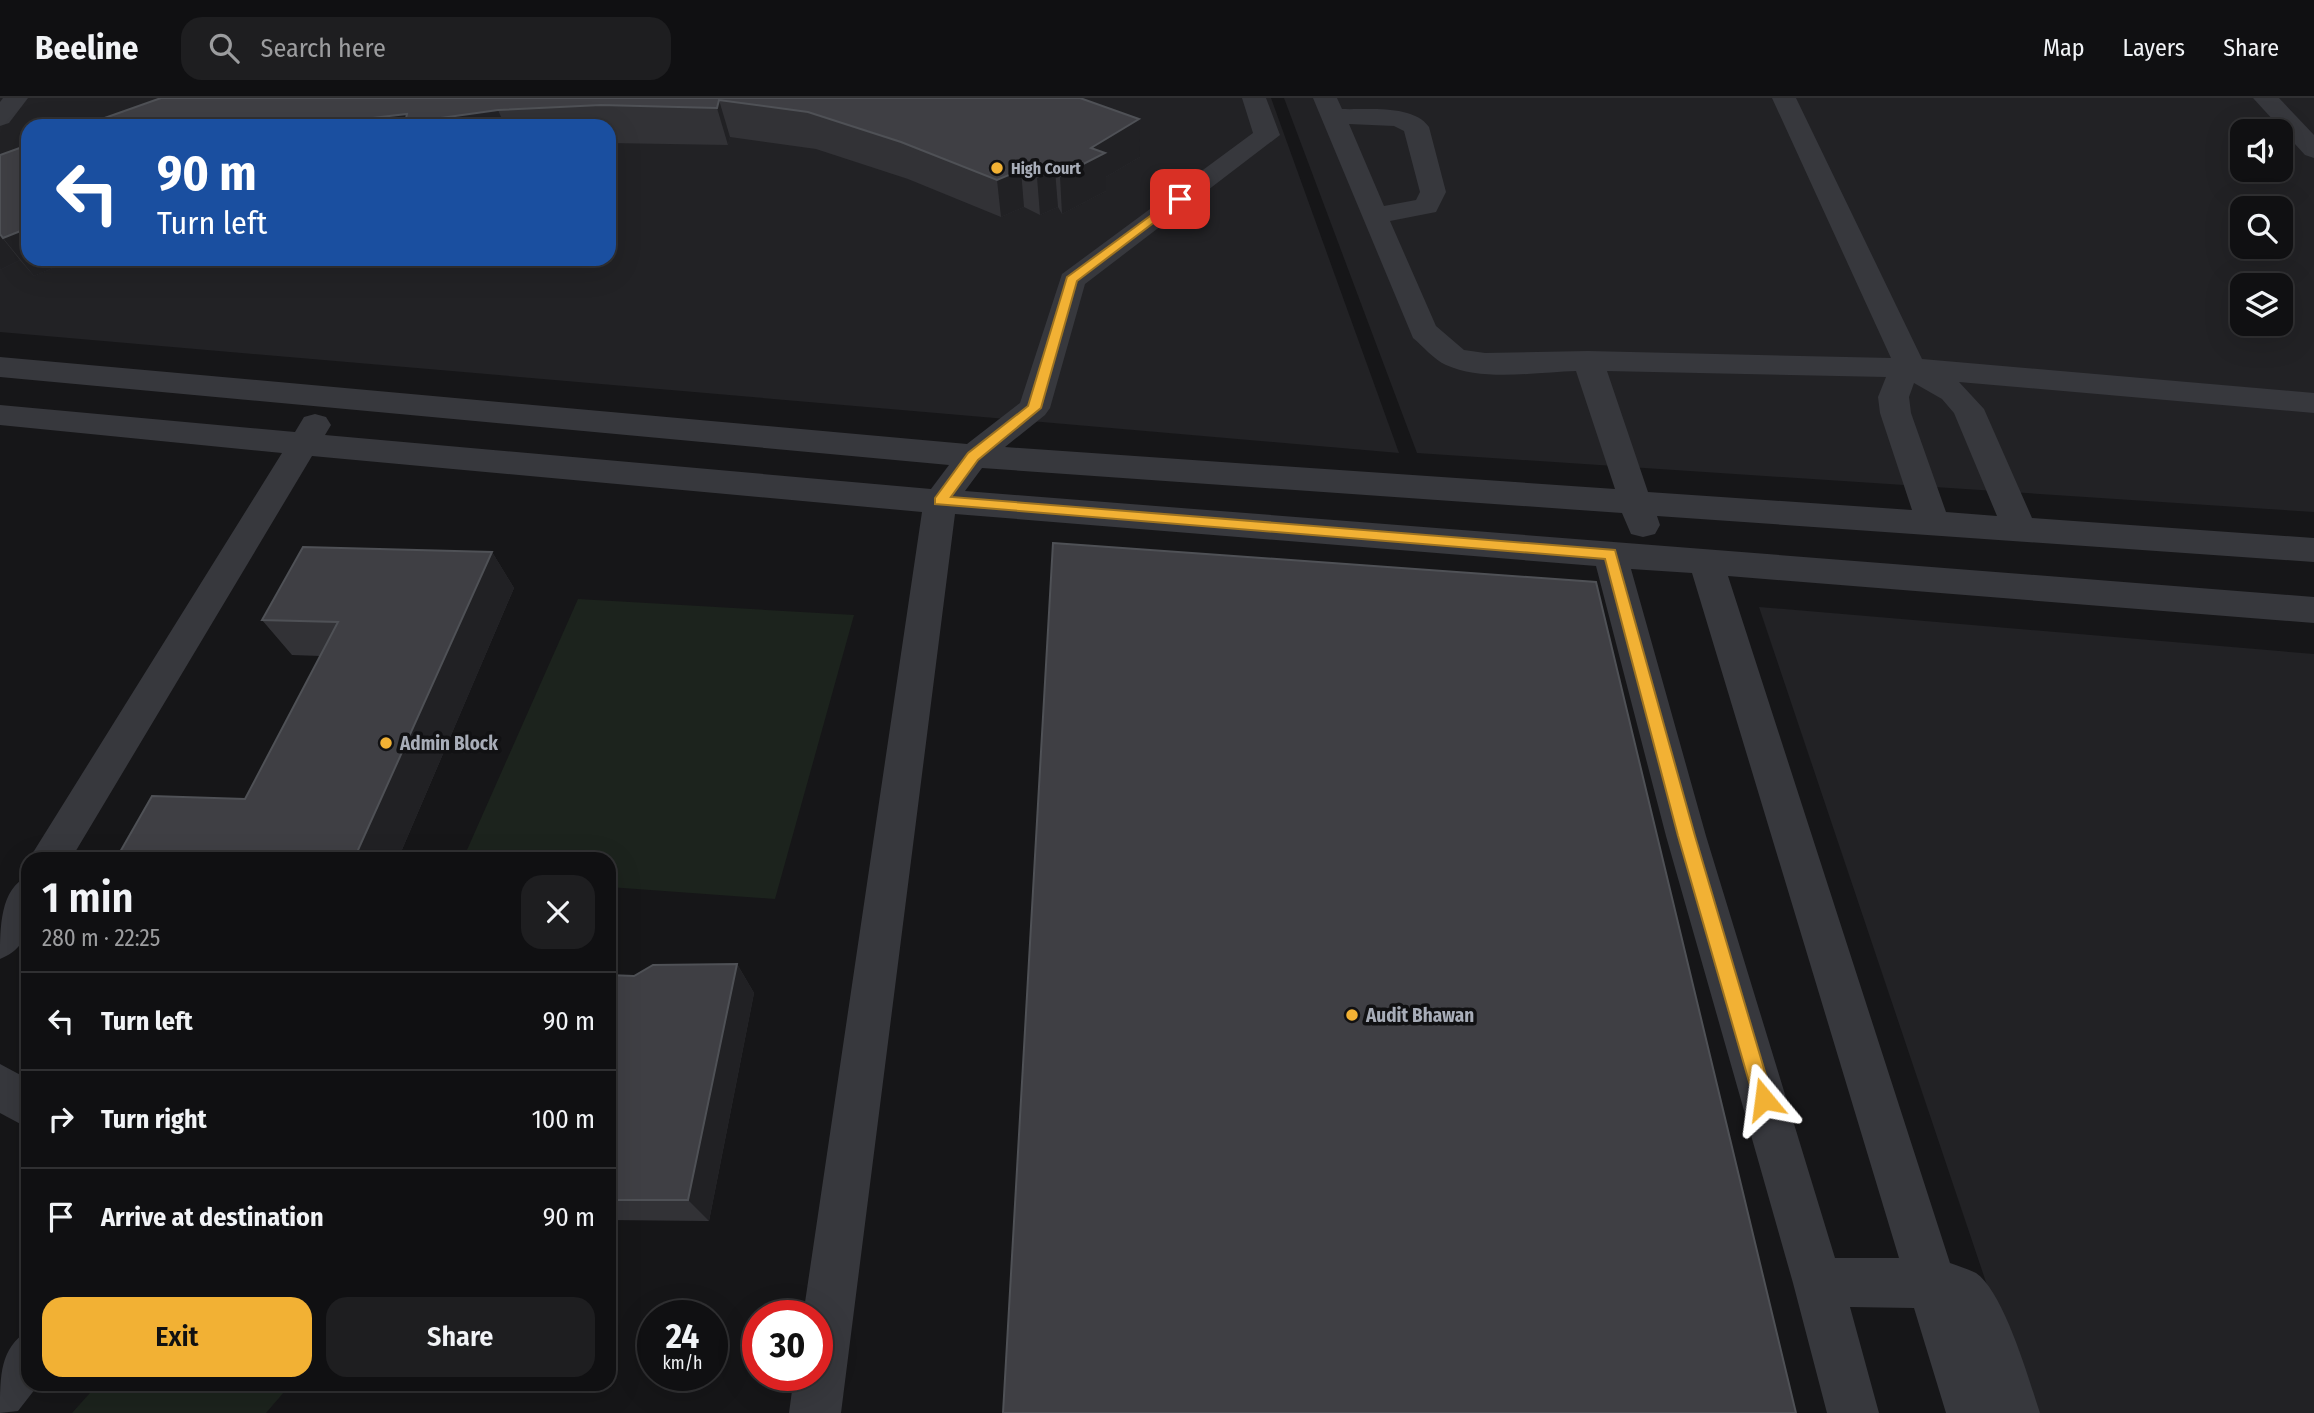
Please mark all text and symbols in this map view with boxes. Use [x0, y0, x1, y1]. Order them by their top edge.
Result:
search box [181, 17, 671, 80]
text: Beeline [35, 28, 139, 68]
icon: search [205, 29, 243, 67]
text: Search here [261, 33, 386, 64]
text: Map [2043, 34, 2085, 62]
text: Layers [2123, 34, 2185, 62]
text: Share [2223, 34, 2279, 62]
map controls [2230, 119, 2293, 336]
button: sound [2230, 119, 2293, 182]
text: 90 m [157, 144, 257, 203]
icon: left [42, 147, 133, 238]
place label: High Court [1011, 159, 1081, 178]
marker: High Court [989, 160, 1005, 176]
pin [1150, 169, 1210, 229]
icon: arrive [1161, 180, 1199, 218]
button: search [2230, 196, 2293, 259]
text: Turn left [157, 204, 267, 242]
button: layers [2230, 273, 2293, 336]
place label: Admin Block [399, 732, 498, 755]
marker: Admin Block [378, 735, 394, 751]
text: 1 min [42, 873, 133, 923]
button: close [521, 875, 595, 949]
text: 280 m · 22:25 [42, 924, 160, 952]
icon: left [42, 1002, 80, 1040]
place label: Audit Bhawan [1365, 1004, 1474, 1027]
text: Turn left [101, 1006, 193, 1037]
text: 90 m [543, 1006, 595, 1037]
marker: Audit Bhawan [1344, 1007, 1360, 1023]
position arrow [1727, 1062, 1801, 1136]
icon: right [42, 1100, 80, 1138]
text: Turn right [101, 1104, 207, 1135]
text: 100 m [532, 1104, 595, 1135]
icon: arrive [42, 1198, 80, 1236]
text: Arrive at destination [101, 1202, 324, 1233]
text: 90 m [543, 1202, 595, 1233]
button: Exit [42, 1297, 312, 1377]
button: Share [326, 1297, 595, 1377]
speed limit sign: 30 [742, 1300, 833, 1391]
text: 24 [666, 1315, 699, 1357]
text: km/h [662, 1352, 703, 1374]

